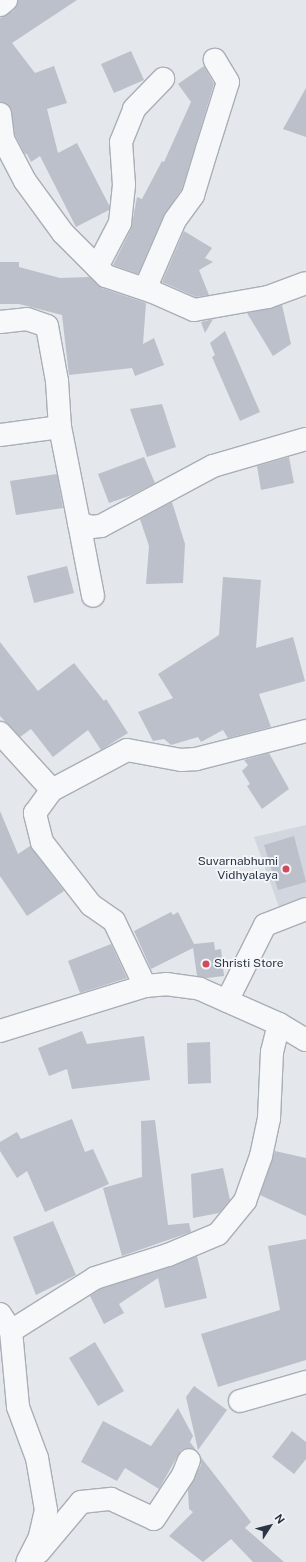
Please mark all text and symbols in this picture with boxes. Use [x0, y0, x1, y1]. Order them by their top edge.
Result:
place label: Suvarnabhumi Vidhyalaya [198, 855, 278, 883]
marker: Suvarnabhumi Vidhyalaya [281, 864, 291, 874]
place label: Shristi Store [214, 957, 284, 971]
marker: Shristi Store [201, 959, 211, 969]
north arrow [250, 1506, 290, 1546]
text: N [272, 1512, 287, 1526]

